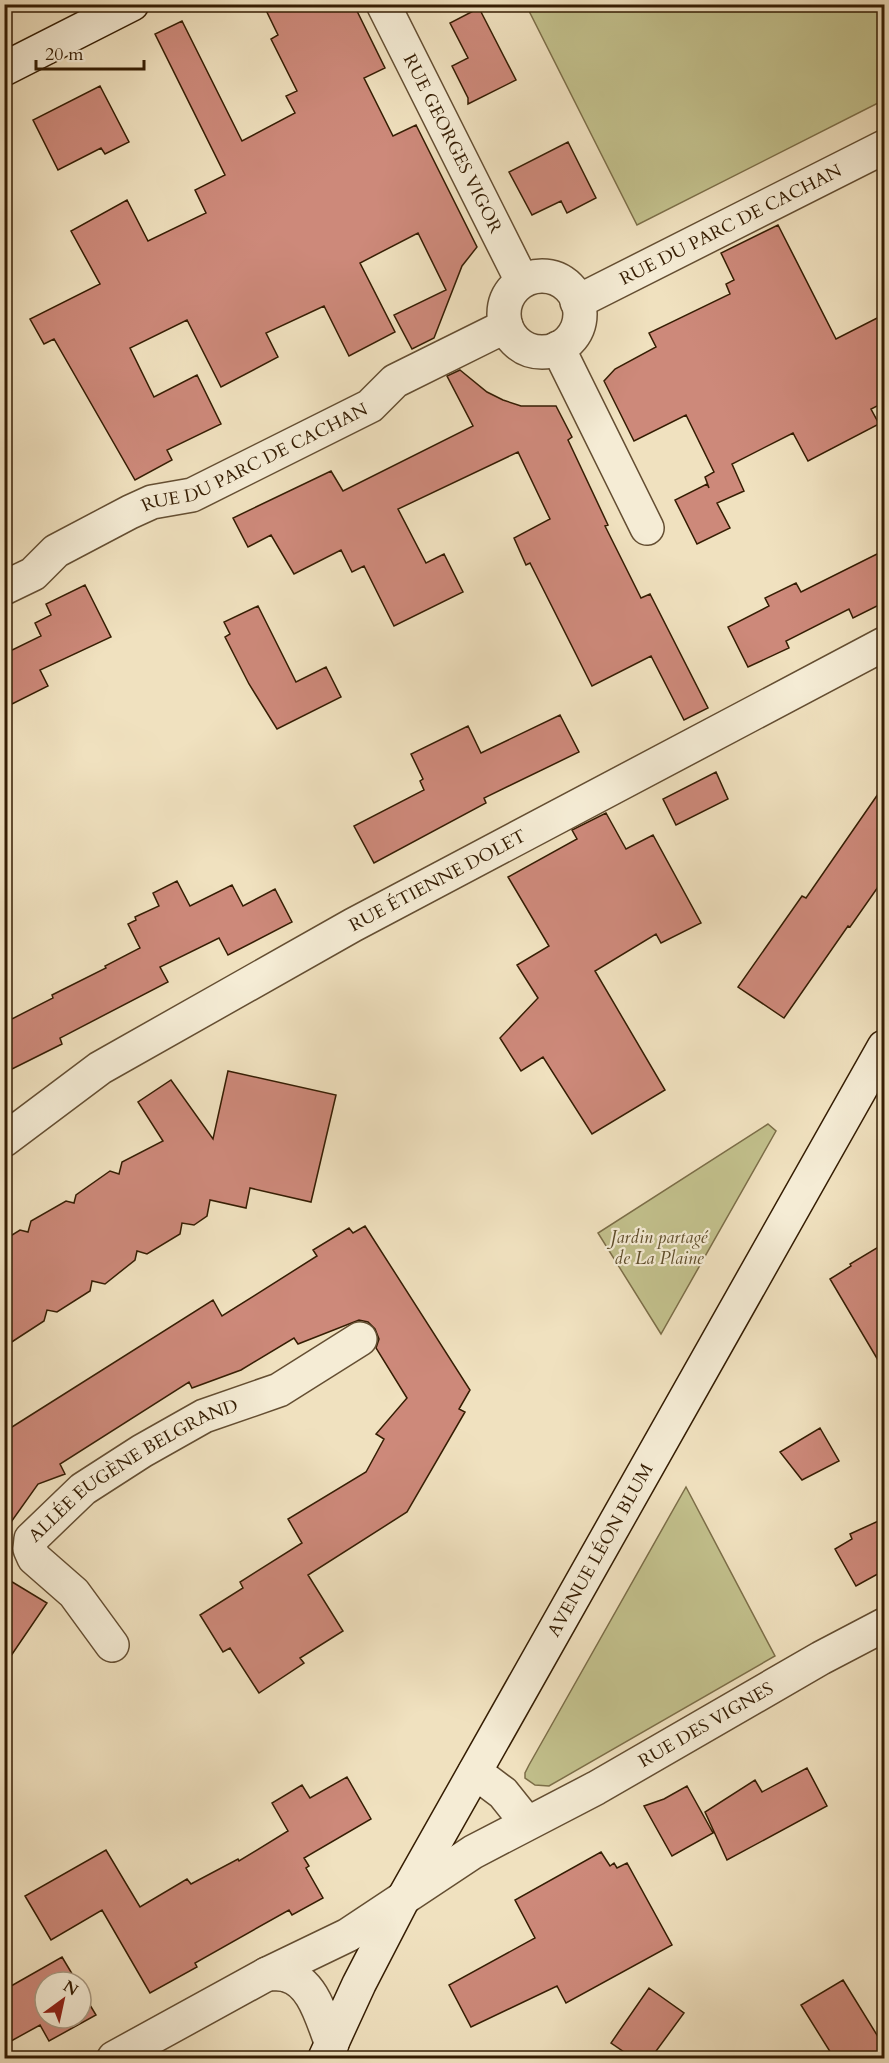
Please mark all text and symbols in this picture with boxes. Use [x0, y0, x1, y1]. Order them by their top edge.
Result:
scale bar [36, 33, 144, 71]
text: 20 m [45, 42, 84, 67]
street label: RUE GEORGES VIGOR [398, 50, 509, 238]
street label: RUE DU PARC DE CACHAN [615, 158, 847, 291]
street label: RUE DU PARC DE CACHAN [137, 396, 372, 518]
street label: RUE ÉTIENNE DOLET [344, 823, 530, 937]
park label: Jardin partagé de La Plaine [606, 1225, 709, 1271]
street label: ALLÉE EUGÈNE BELGRAND [23, 1393, 241, 1548]
street label: AVENUE LÉON BLUM [541, 1459, 659, 1641]
street label: RUE DES VIGNES [634, 1676, 778, 1773]
north arrow [33, 1970, 93, 2030]
text: N [59, 1975, 83, 2001]

